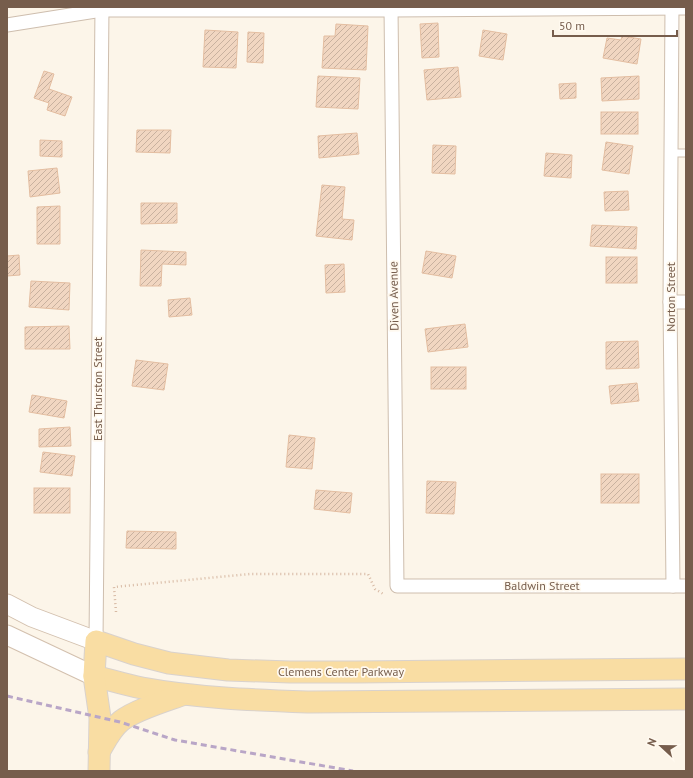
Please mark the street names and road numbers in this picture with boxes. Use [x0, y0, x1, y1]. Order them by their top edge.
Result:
street label: Diven Avenue [385, 261, 402, 331]
street label: Norton Street [663, 262, 678, 332]
street label: East Thurston Street [90, 337, 105, 441]
street label: Baldwin Street [504, 578, 580, 593]
street label: Clemens Center Parkway [278, 664, 404, 679]

